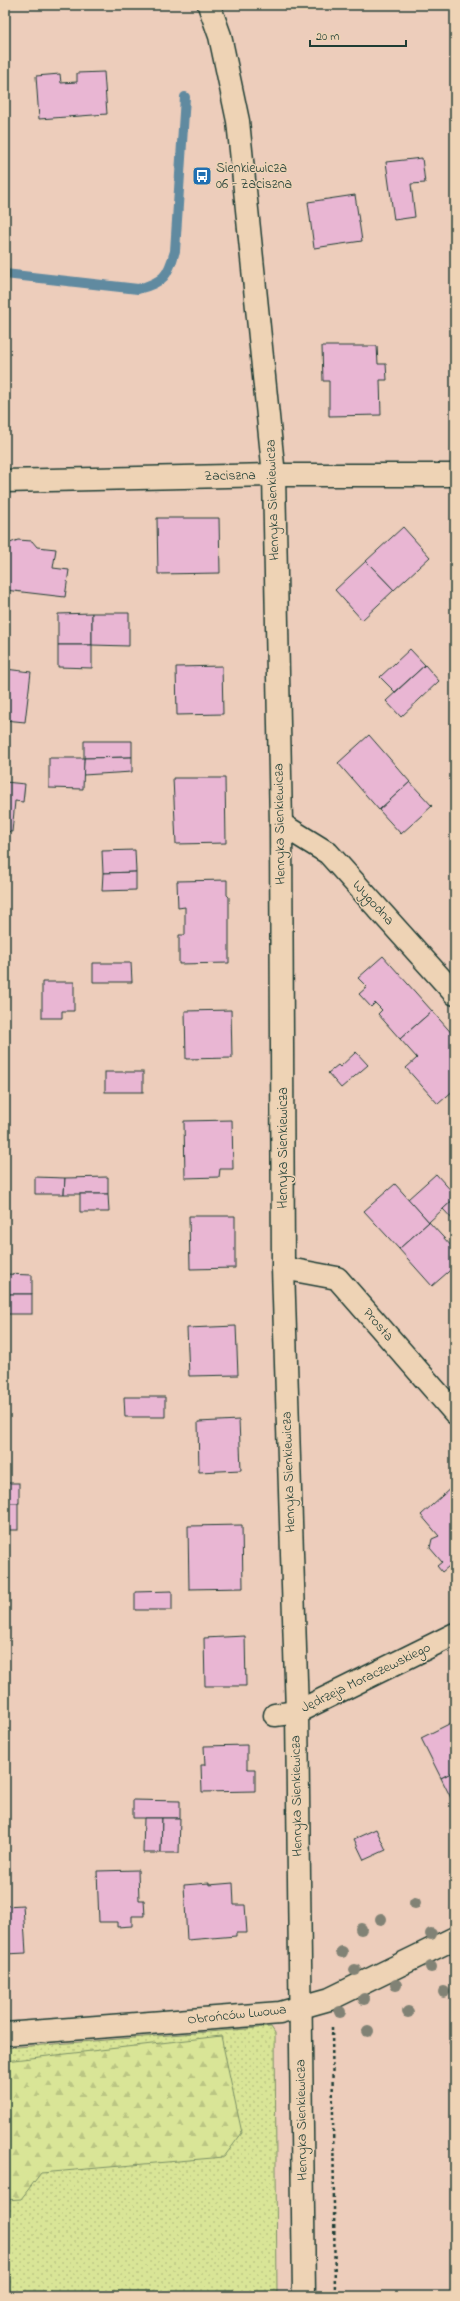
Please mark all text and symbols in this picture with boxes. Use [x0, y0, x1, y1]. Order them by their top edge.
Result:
scale bar [310, 22, 406, 48]
text: 20 m [316, 28, 339, 46]
place label: Sienkiewicza 06 - Zaciszna [216, 158, 292, 195]
bus stop icon: Sienkiewicza 06 - Zaciszna [191, 165, 213, 187]
street label: Henryka Sienkiewicza [260, 439, 287, 561]
street label: Zaciszna [204, 465, 256, 487]
street label: Henryka Sienkiewicza [268, 763, 293, 885]
street label: Wygodna [346, 876, 399, 931]
street label: Henryka Sienkiewicza [273, 1087, 295, 1209]
street label: Prosta [358, 1304, 398, 1346]
street label: Henryka Sienkiewicza [276, 1411, 303, 1533]
street label: Jędrzeja Moraczewskiego [298, 1637, 435, 1719]
street label: Henryka Sienkiewicza [285, 1735, 310, 1857]
street label: Obrońców Lwowa [186, 1999, 288, 2031]
street label: Henryka Sienkiewicza [290, 2059, 315, 2181]

